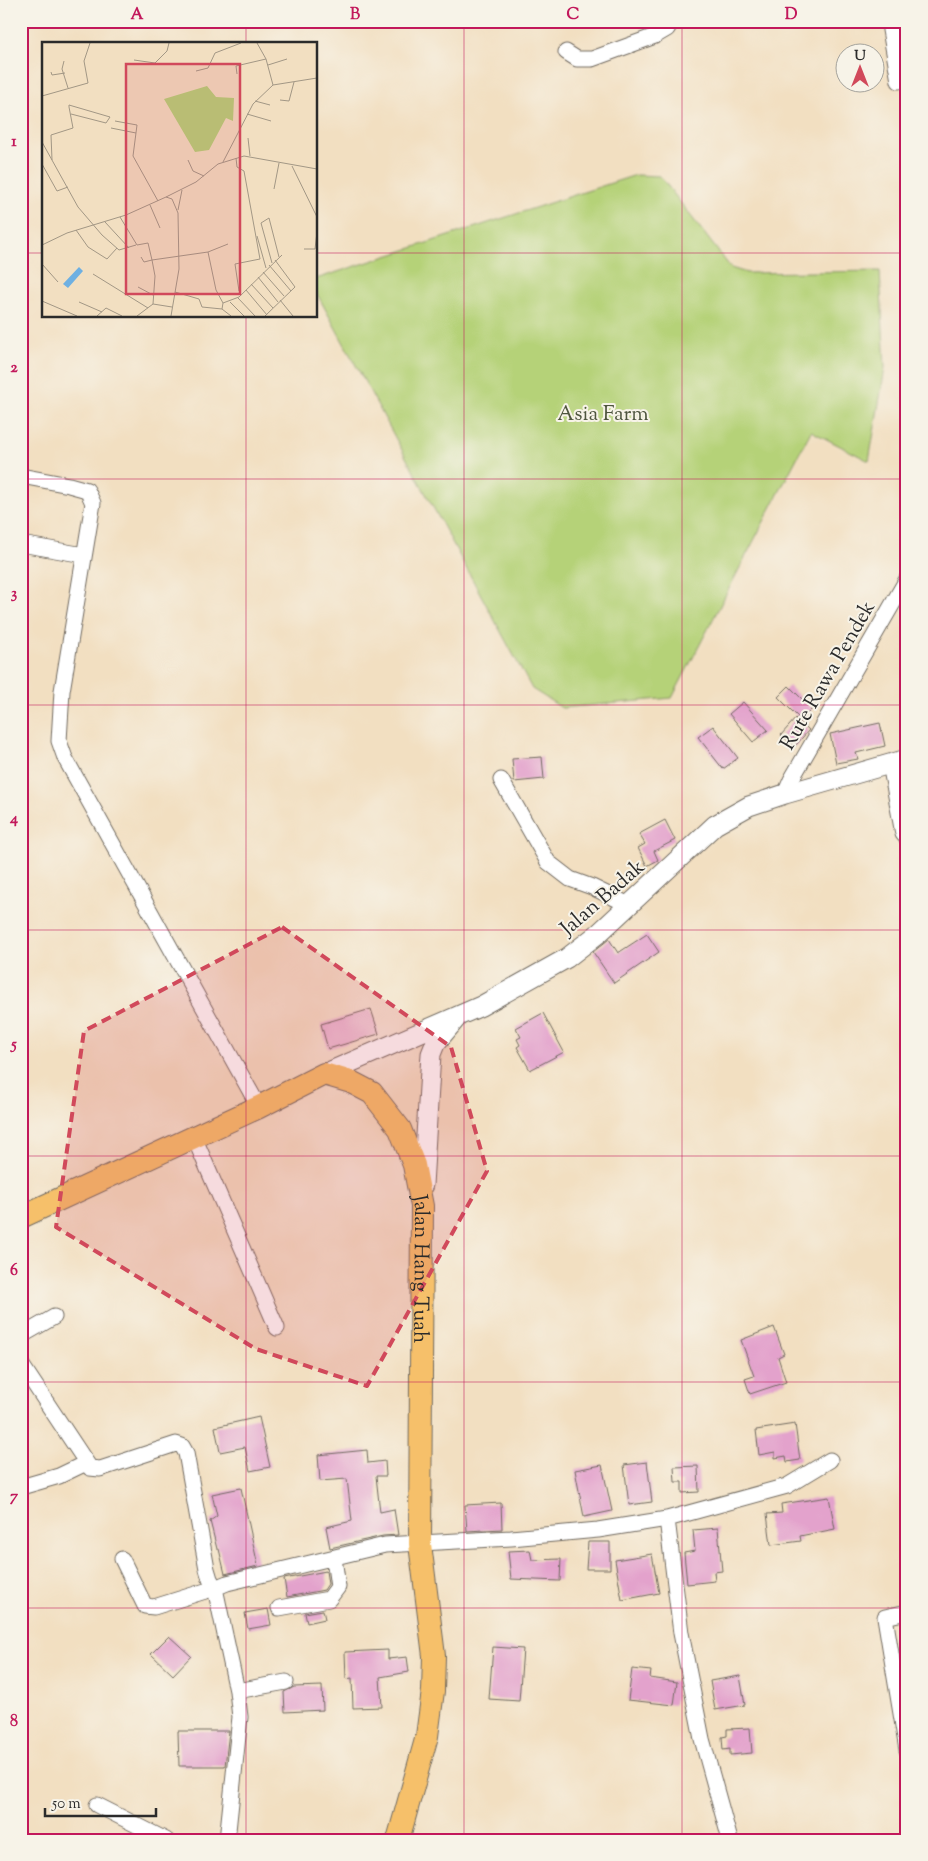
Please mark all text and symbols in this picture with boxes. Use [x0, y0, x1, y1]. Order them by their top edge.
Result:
text: A [131, 4, 144, 27]
text: B [350, 4, 360, 27]
text: C [567, 4, 580, 27]
text: D [785, 4, 798, 27]
inset map [42, 42, 318, 318]
north arrow [836, 42, 886, 92]
text: U [854, 47, 866, 67]
text: 1 [11, 131, 17, 154]
text: 2 [10, 357, 18, 380]
park label: Asia Farm [557, 400, 649, 430]
text: 3 [11, 583, 18, 606]
street label: Rute Rawa Pendek [774, 595, 884, 756]
text: 4 [9, 808, 18, 831]
street label: Jalan Badak [554, 853, 653, 945]
text: 5 [9, 1034, 17, 1057]
street label: Jalan Hang Tuah [403, 1192, 436, 1343]
text: 6 [10, 1260, 18, 1283]
text: 7 [10, 1486, 19, 1509]
text: 8 [10, 1711, 18, 1734]
scale bar [45, 1786, 156, 1818]
text: 50 m [51, 1794, 81, 1815]

